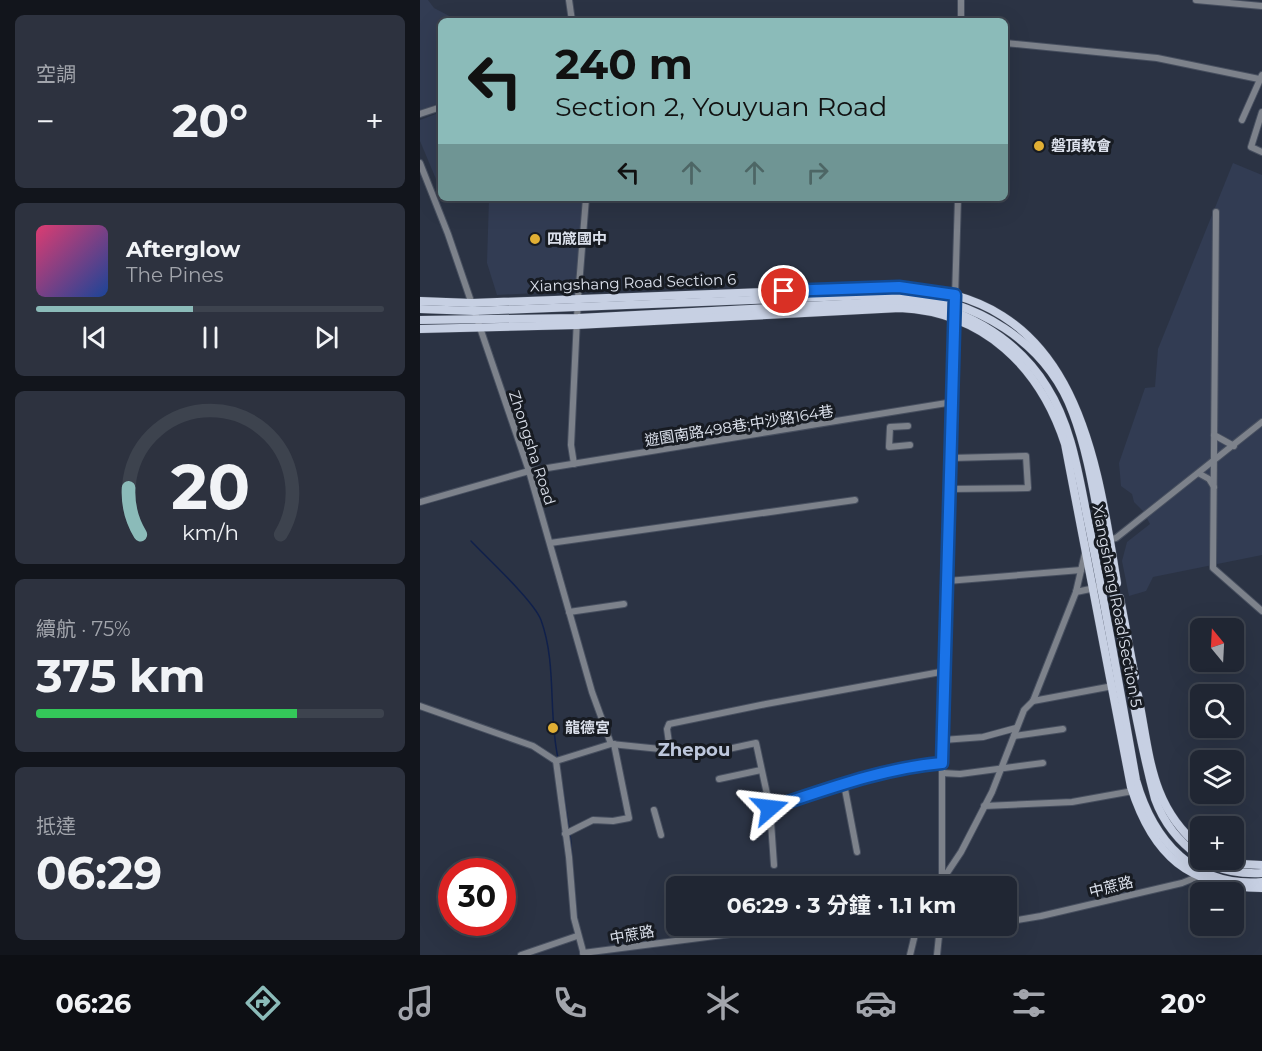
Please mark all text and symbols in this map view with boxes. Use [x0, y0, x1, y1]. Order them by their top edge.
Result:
text: 240 m [555, 38, 693, 90]
icon: left [456, 42, 534, 120]
text: 空調 [36, 62, 76, 86]
text: Section 2, Youyuan Road [555, 90, 887, 123]
text: 20° [172, 93, 248, 148]
text: − [36, 101, 55, 141]
text: + [365, 101, 384, 141]
place label: 磐頂教會 [1051, 136, 1111, 155]
marker: 磐頂教會 [1032, 139, 1046, 153]
icon: left [612, 156, 645, 189]
icon: ahead [675, 156, 708, 189]
icon: ahead [738, 156, 771, 189]
icon: right [801, 156, 834, 189]
place label: 四箴國中 [547, 229, 607, 248]
marker: 四箴國中 [528, 232, 542, 246]
text: Afterglow [126, 236, 240, 263]
text: The Pines [126, 263, 223, 287]
pin [758, 265, 809, 316]
street label: Xiangshang Road Section 6 [529, 269, 737, 296]
icon: arrive [767, 274, 800, 307]
icon: previous [78, 321, 111, 354]
icon: pause [194, 321, 227, 354]
icon: next [310, 321, 343, 354]
street label: Zhongsha Road [505, 388, 560, 507]
street label: 遊園南路498巷;中沙路164巷 [643, 401, 835, 450]
text: 20 [170, 449, 250, 525]
street label: Xiangshang Road Section 5 [1089, 503, 1146, 709]
text: km/h [181, 519, 239, 545]
text: 續航 · 75% [36, 617, 131, 641]
north arrow [1190, 618, 1244, 672]
map controls [1190, 618, 1244, 936]
text: 375 km [36, 648, 205, 703]
button: search [1190, 684, 1244, 738]
place label: 龍德宮 [565, 718, 610, 737]
marker: 龍德宮 [546, 721, 560, 735]
district label: Zhepou [658, 739, 730, 761]
button: layers [1190, 750, 1244, 804]
position arrow [738, 776, 802, 840]
text: 抵達 [36, 814, 76, 838]
button: + [1190, 816, 1244, 870]
text: 06:29 [36, 845, 162, 900]
speed limit sign: 30 [438, 858, 516, 936]
street label: 中蔗路 [1087, 872, 1135, 901]
button: − [1190, 882, 1244, 936]
text: 06:29 · 3 分鐘 · 1.1 km [727, 892, 956, 919]
street label: 中蔗路 [608, 921, 656, 948]
icon: directions [242, 982, 284, 1024]
icon: music [395, 982, 437, 1024]
icon: phone [549, 982, 591, 1024]
icon: climate [702, 982, 744, 1024]
icon: car [855, 982, 897, 1024]
icon: filters [1008, 982, 1050, 1024]
text: 06:26 [56, 987, 131, 1020]
text: 20° [1161, 987, 1206, 1020]

